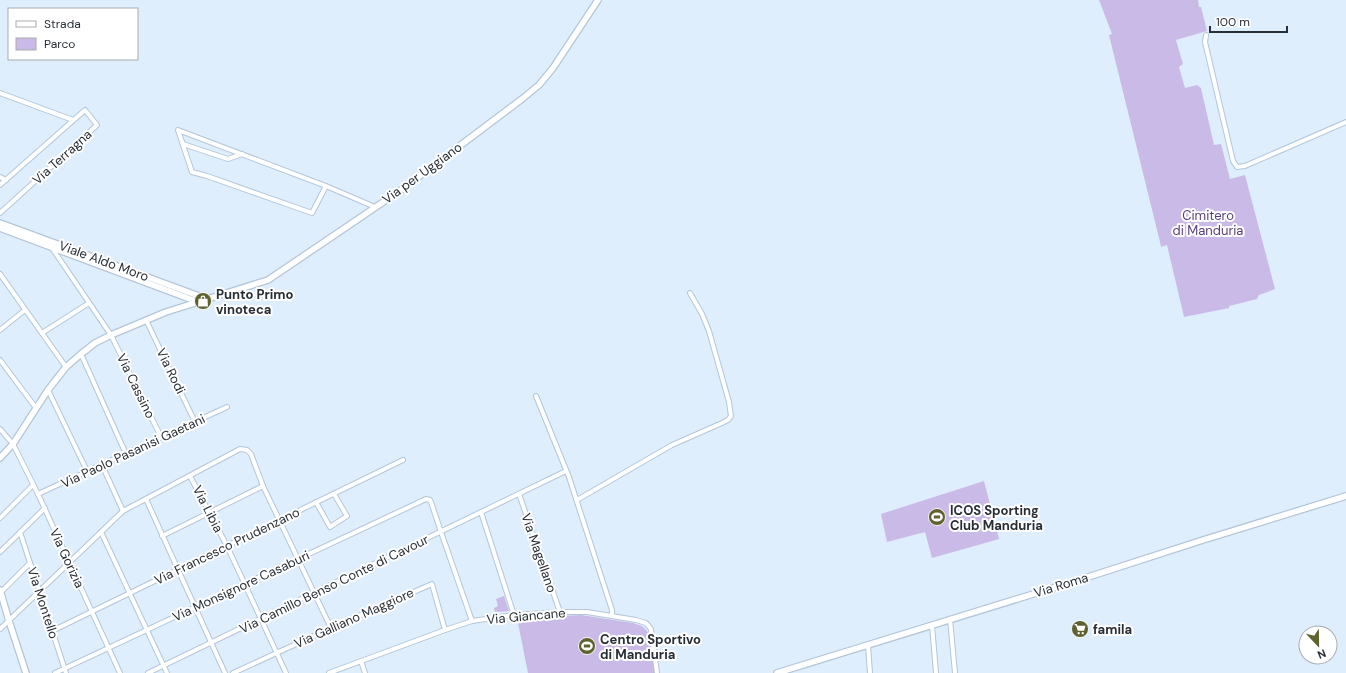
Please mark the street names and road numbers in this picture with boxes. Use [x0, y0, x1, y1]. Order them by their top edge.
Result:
street label: Via Terragna [29, 126, 95, 188]
street label: Via per Uggiano [379, 138, 465, 208]
street label: Viale Aldo Moro [57, 237, 152, 285]
street label: Via Rodi [153, 345, 189, 397]
street label: Via Cassino [113, 351, 159, 421]
street label: Via Paolo Pasanisi Gaetani [58, 410, 208, 492]
street label: Via Libia [189, 483, 227, 535]
street label: Via Francesco Prudenzano [152, 503, 303, 589]
street label: Via Magellano [517, 511, 561, 595]
street label: Via Gorizia [46, 525, 88, 591]
street label: Via Camillo Benso Conte di Cavour [237, 531, 432, 637]
street label: Via Monsignore Casaburi [170, 547, 312, 625]
street label: Via Montello [23, 565, 63, 641]
street label: Via Roma [1032, 569, 1090, 601]
street label: Via Galliano Maggiore [292, 584, 416, 652]
street label: Via Giancane [486, 604, 566, 628]

